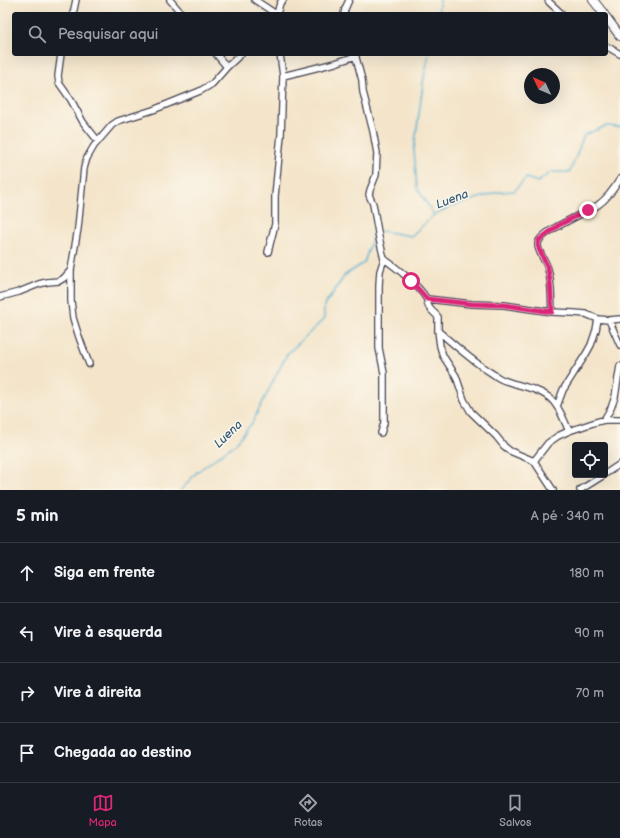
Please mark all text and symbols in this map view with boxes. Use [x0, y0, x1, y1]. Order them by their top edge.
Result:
search box [12, 12, 608, 56]
icon: search [26, 23, 48, 45]
text: Pesquisar aqui [58, 25, 158, 44]
north arrow [524, 68, 560, 104]
water label: Luena [434, 186, 471, 212]
route end [579, 201, 597, 219]
route start [402, 272, 420, 290]
water label: Luena [211, 417, 246, 451]
map controls [572, 442, 608, 478]
button: locate [572, 442, 608, 478]
text: 5 min [16, 506, 59, 526]
text: A pé · 340 m [531, 508, 604, 524]
icon: ahead [16, 562, 38, 584]
text: Siga em frente [54, 563, 155, 582]
text: 180 m [569, 565, 604, 581]
icon: left [16, 622, 38, 644]
text: Vire à esquerda [54, 623, 162, 642]
text: 90 m [575, 625, 604, 641]
icon: right [16, 682, 38, 704]
text: Vire à direita [54, 683, 141, 702]
text: 70 m [576, 685, 604, 701]
icon: arrive [16, 742, 38, 764]
text: Chegada ao destino [54, 743, 192, 762]
tab: Mapa [88, 792, 117, 829]
tab: Rotas [294, 792, 322, 829]
tab: Salvos [499, 792, 532, 829]

